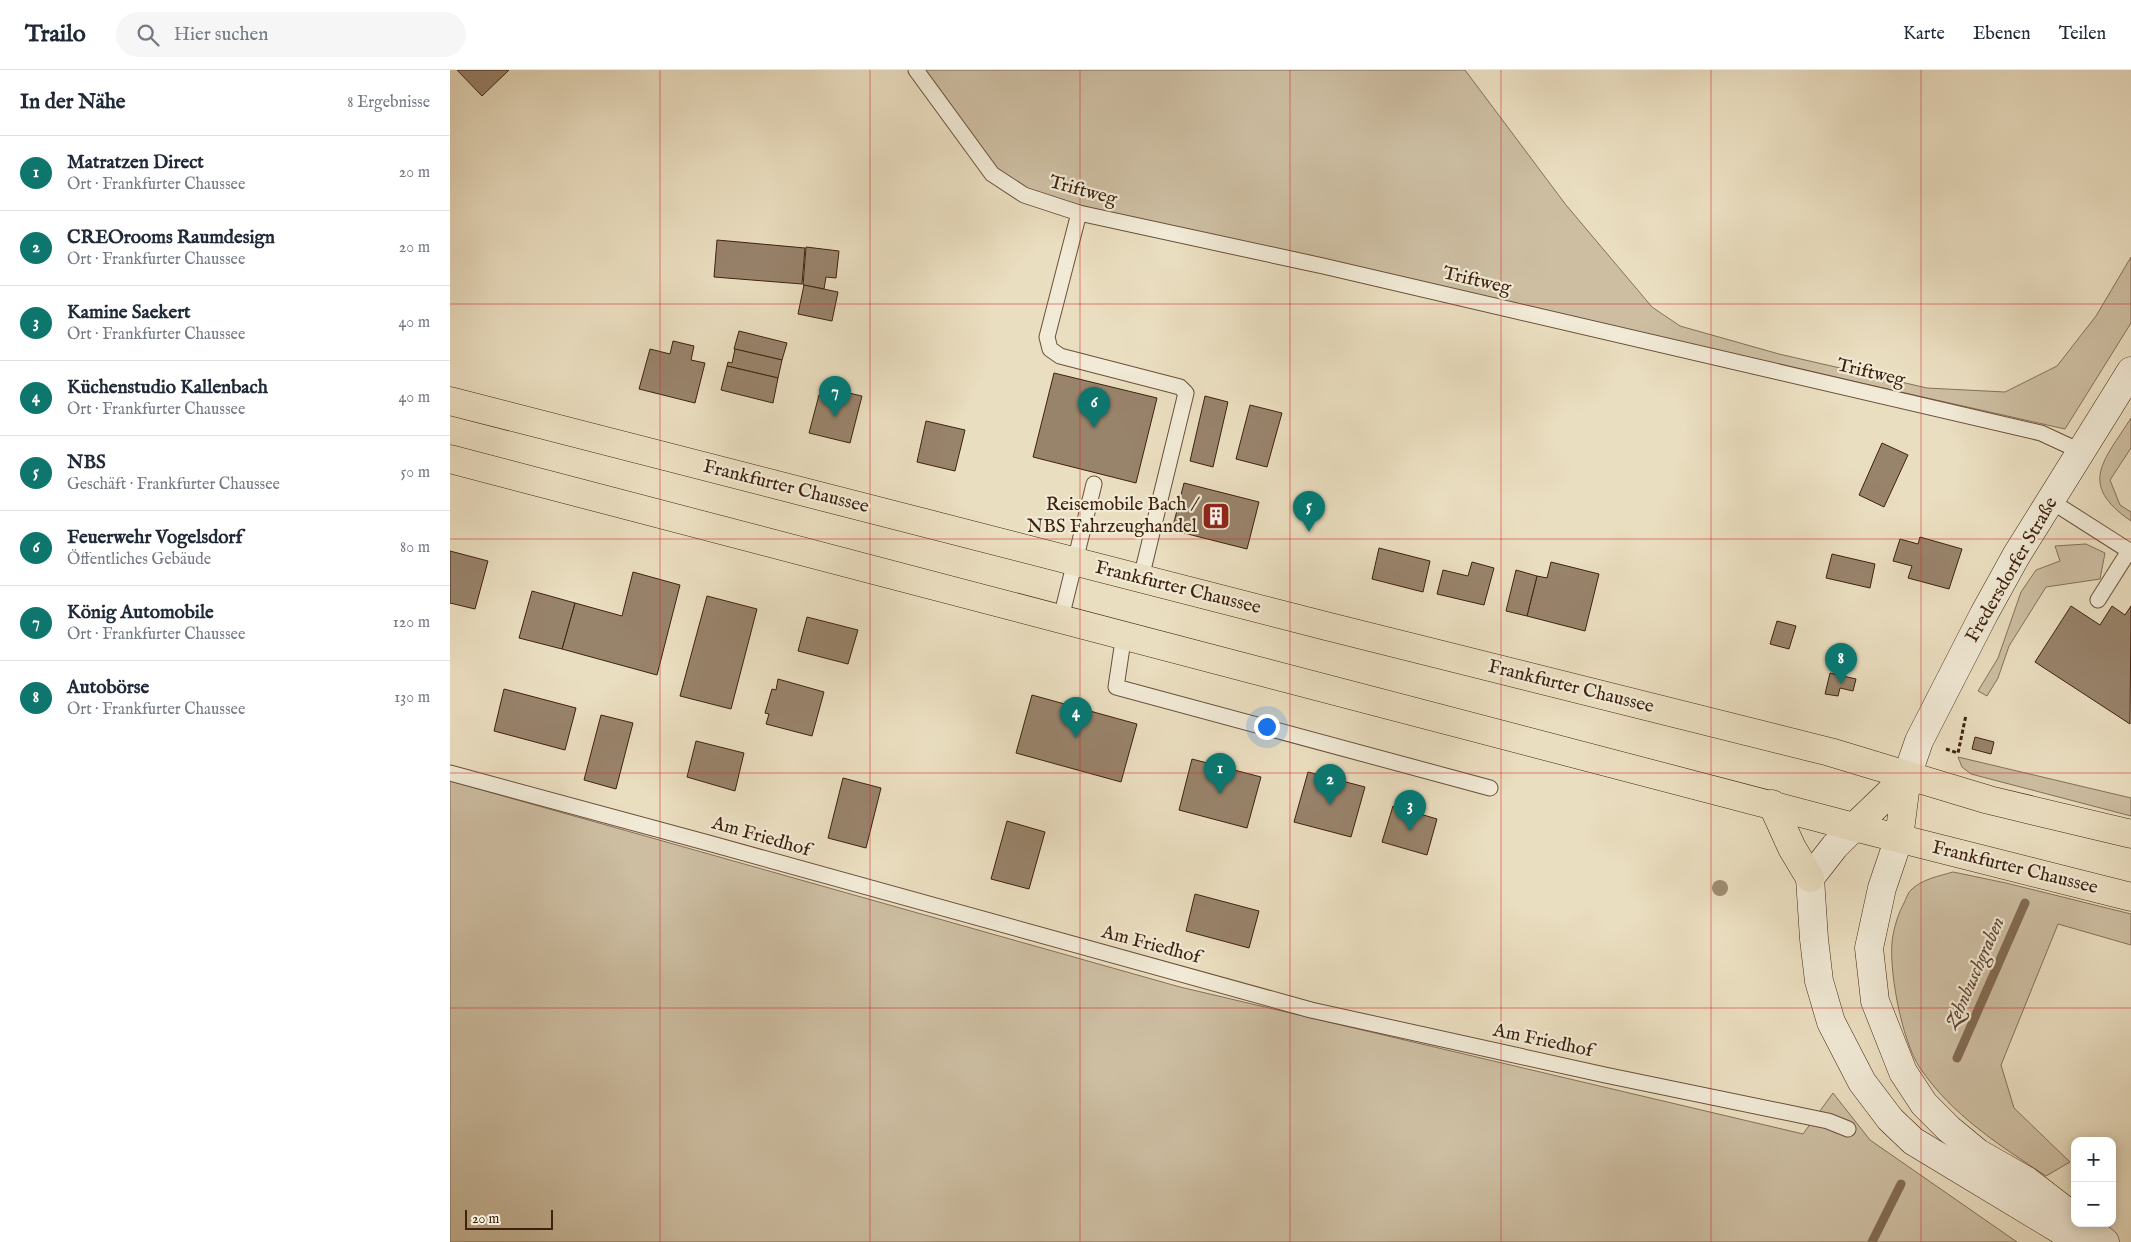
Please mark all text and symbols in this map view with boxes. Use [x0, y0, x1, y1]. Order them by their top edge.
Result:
search box [116, 12, 466, 57]
text: Trailo [25, 19, 86, 50]
icon: search [134, 21, 162, 49]
text: Hier suchen [174, 23, 268, 47]
text: Karte [1903, 23, 1945, 46]
text: Ebenen [1973, 23, 2031, 46]
text: Teilen [2059, 23, 2106, 46]
text: In der Nähe [20, 89, 126, 116]
text: 8 Ergebnisse [347, 93, 430, 113]
text: Matratzen Direct [67, 151, 204, 175]
text: 1 [33, 163, 39, 183]
text: 20 m [399, 163, 430, 183]
street label: Triftweg [1046, 170, 1120, 212]
text: Ort · Frankfurter Chaussee [67, 175, 245, 195]
text: CREOrooms Raumdesign [67, 226, 275, 250]
text: 2 [32, 238, 40, 258]
text: 20 m [399, 238, 430, 258]
text: Ort · Frankfurter Chaussee [67, 250, 245, 270]
street label: Triftweg [1441, 262, 1514, 301]
text: Kamine Saekert [67, 301, 191, 325]
text: 3 [33, 313, 39, 333]
text: 40 m [398, 313, 430, 333]
text: Ort · Frankfurter Chaussee [67, 325, 245, 345]
street label: Triftweg [1835, 354, 1908, 393]
text: Küchenstudio Kallenbach [67, 376, 268, 400]
pin: 7 [819, 376, 851, 417]
pin: 6 [1078, 387, 1110, 428]
text: 4 [32, 388, 40, 408]
text: 40 m [398, 388, 430, 408]
text: Ort · Frankfurter Chaussee [67, 400, 245, 420]
text: NBS [67, 451, 106, 475]
street label: Frankfurter Chaussee [701, 455, 872, 519]
text: 5 [33, 463, 39, 483]
text: 50 m [401, 463, 430, 483]
text: Geschäft · Frankfurter Chaussee [67, 475, 280, 495]
pin: 5 [1293, 491, 1325, 532]
place label: Reisemobile Bach / NBS Fahrzeughandel [1027, 493, 1201, 539]
street label: Fredersdorfer Straße [1961, 493, 2064, 647]
building icon: Reisemobile Bach / NBS Fahrzeughandel [1201, 501, 1231, 531]
text: Feuerwehr Vogelsdorf [67, 526, 242, 550]
text: 6 [33, 538, 39, 558]
text: 80 m [400, 538, 430, 558]
text: Öffentliches Gebäude [67, 550, 211, 570]
street label: Frankfurter Chaussee [1093, 556, 1264, 620]
text: König Automobile [67, 601, 214, 625]
text: 7 [32, 613, 40, 633]
text: 120 m [393, 613, 430, 633]
text: Ort · Frankfurter Chaussee [67, 625, 245, 645]
pin: 8 [1825, 643, 1857, 684]
street label: Frankfurter Chaussee [1486, 655, 1657, 719]
text: Autobörse [67, 676, 149, 700]
text: 8 [33, 688, 39, 708]
text: 130 m [394, 688, 430, 708]
pin: 4 [1060, 697, 1092, 738]
text: Ort · Frankfurter Chaussee [67, 700, 245, 720]
your location [1254, 714, 1280, 740]
pin: 1 [1204, 753, 1236, 794]
pin: 2 [1314, 764, 1346, 805]
pin: 3 [1394, 790, 1426, 831]
street label: Am Friedhof [708, 811, 816, 863]
street label: Frankfurter Chaussee [1930, 836, 2101, 900]
water label: Zehnbuschgraben [1938, 913, 2012, 1035]
street label: Am Friedhof [1098, 920, 1206, 971]
street label: Am Friedhof [1490, 1019, 1598, 1064]
map controls [2071, 1137, 2116, 1227]
button: + [2071, 1137, 2116, 1182]
button: − [2071, 1182, 2116, 1227]
scale bar [465, 1207, 552, 1230]
text: 20 m [472, 1210, 499, 1228]

